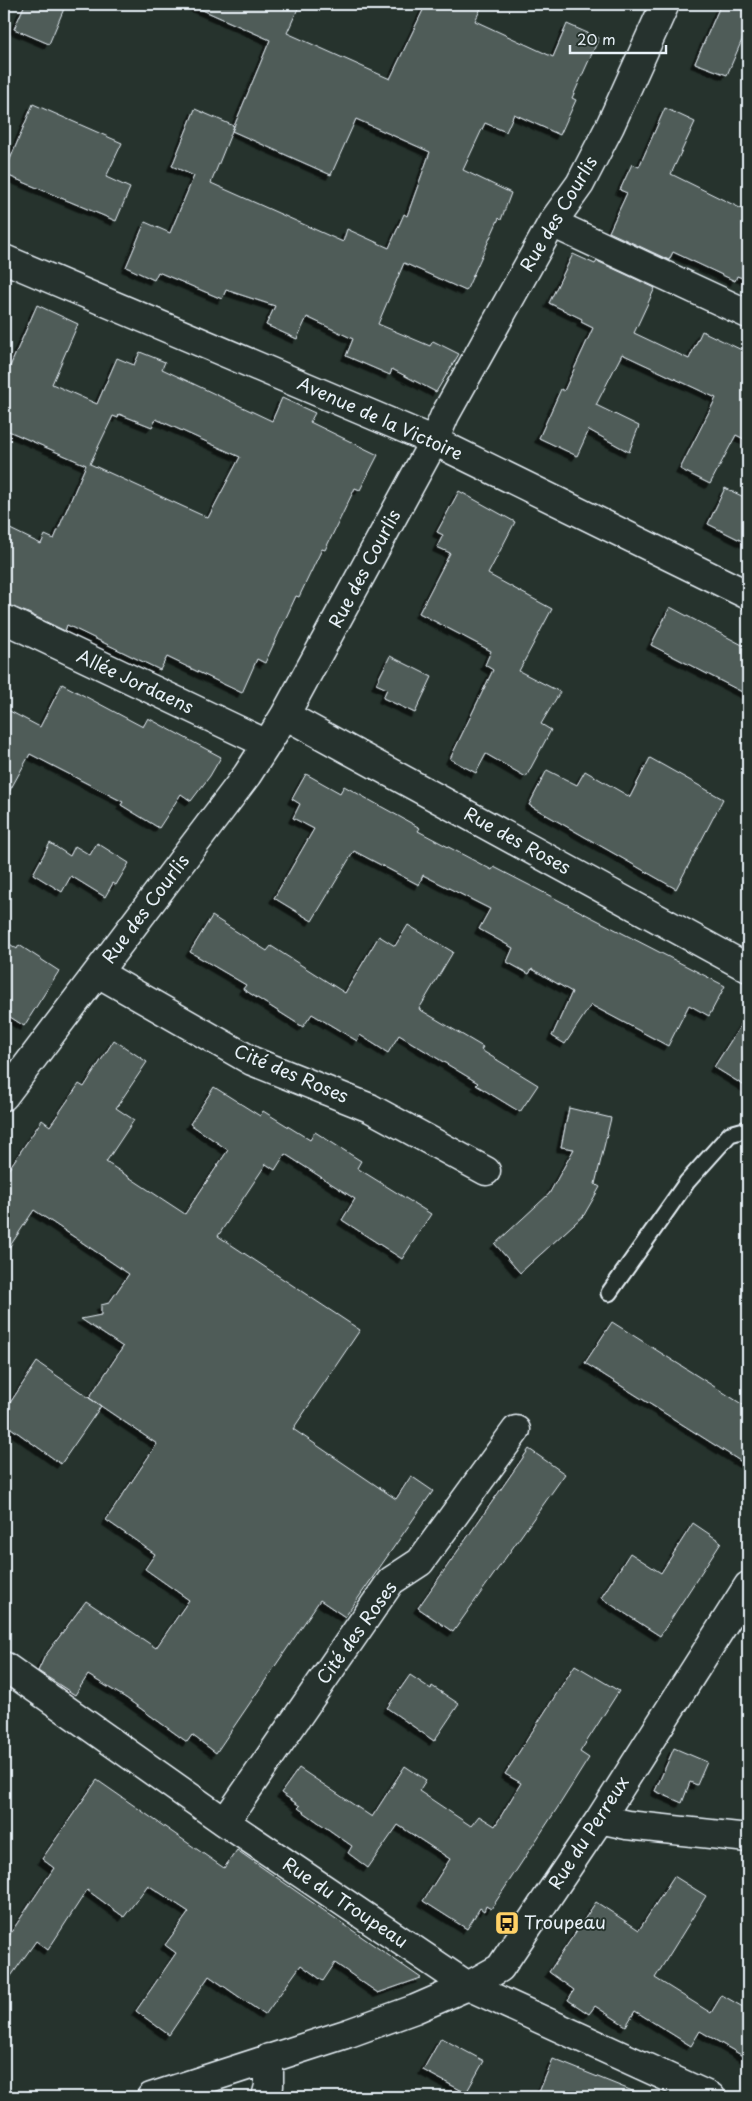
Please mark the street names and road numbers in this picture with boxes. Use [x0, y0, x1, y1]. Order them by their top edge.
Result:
street label: Rue des Courlis [512, 150, 603, 276]
street label: Avenue de la Victoire [294, 369, 468, 466]
street label: Rue des Courlis [321, 504, 406, 632]
street label: Allée Jordaens [73, 642, 199, 720]
street label: Rue des Roses [460, 799, 576, 880]
street label: Rue des Courlis [95, 848, 195, 969]
street label: Cité des Roses [230, 1036, 353, 1109]
street label: Cité des Roses [309, 1575, 403, 1689]
street label: Rue du Perreux [541, 1770, 635, 1894]
street label: Rue du Troupeau [278, 1850, 414, 1954]

